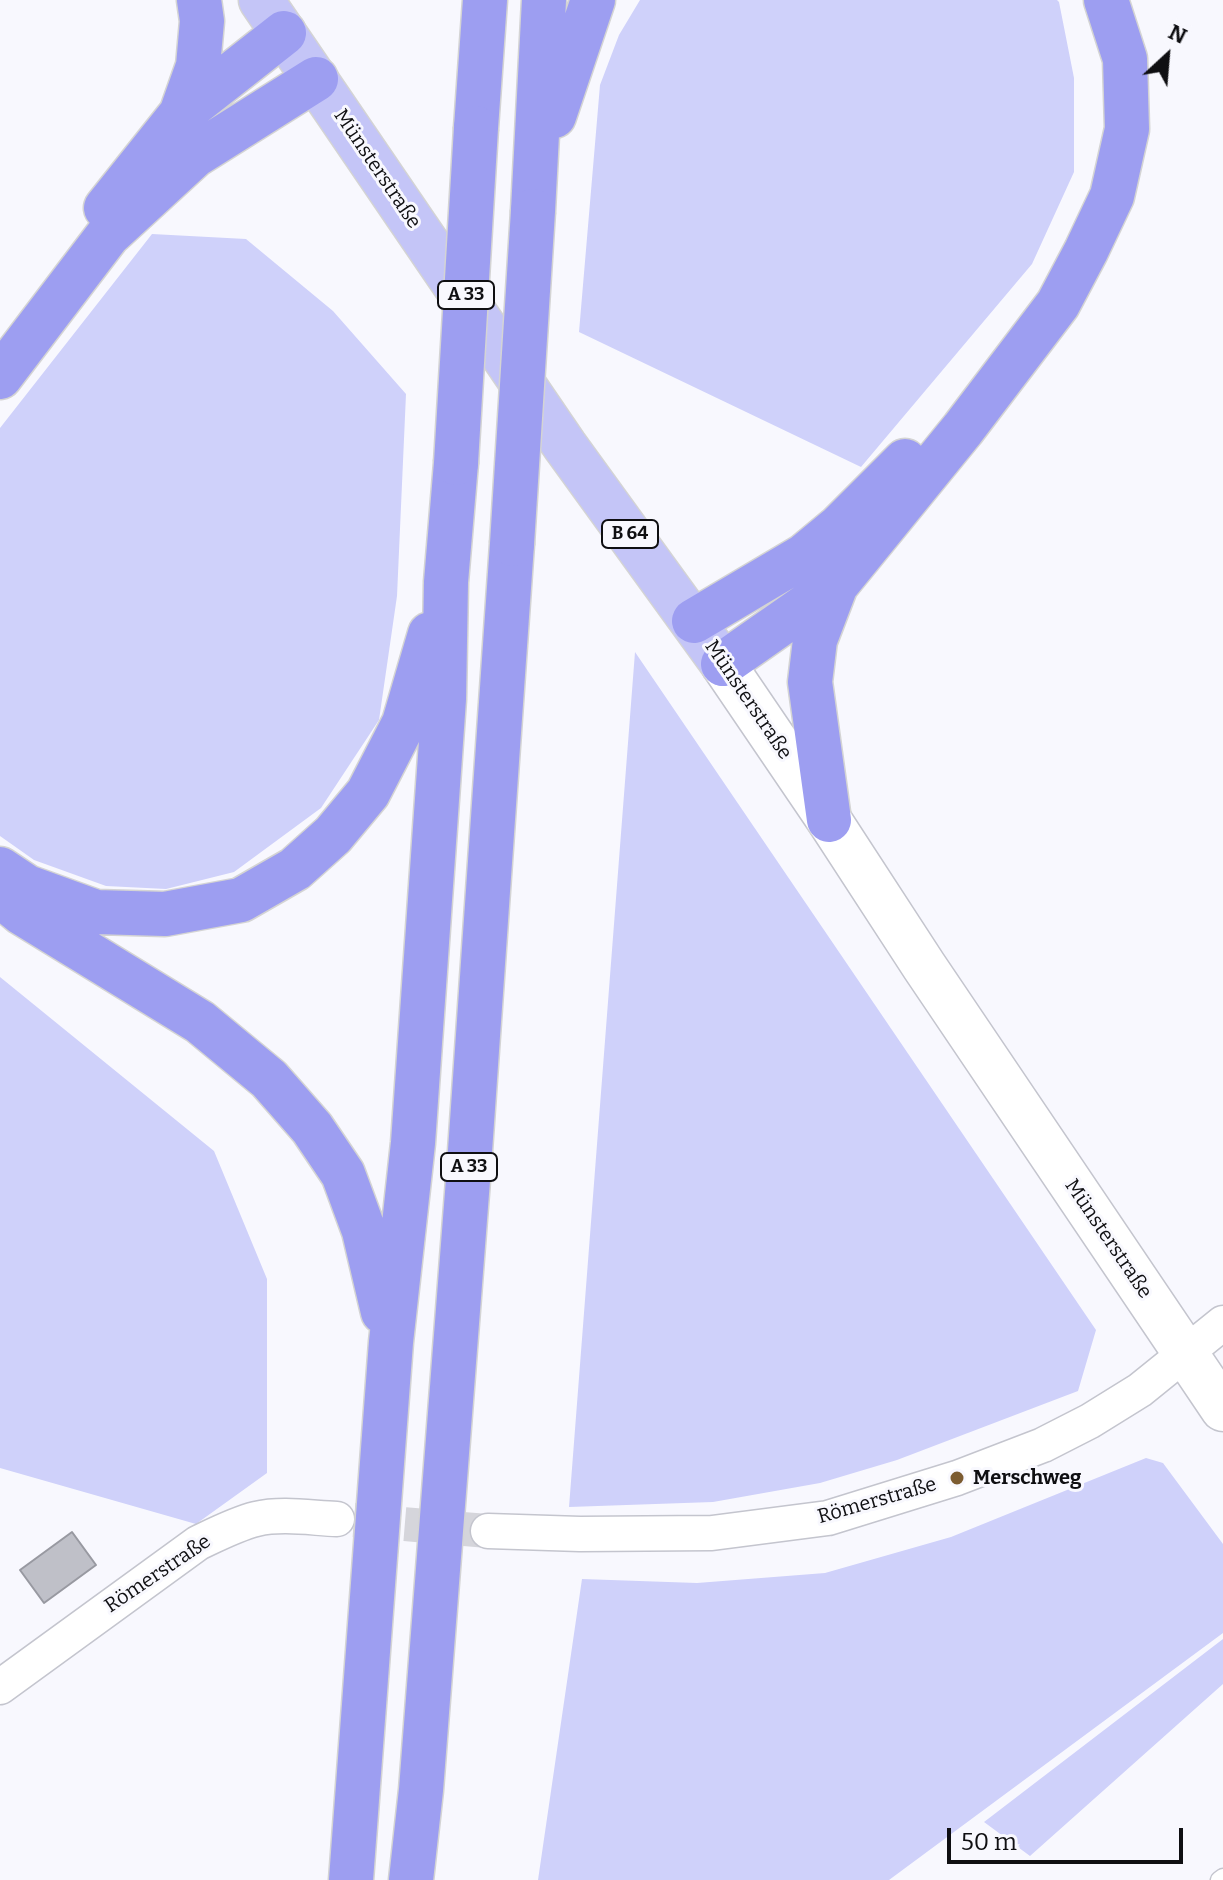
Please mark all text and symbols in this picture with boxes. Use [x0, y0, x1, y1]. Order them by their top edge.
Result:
north arrow [1127, 16, 1207, 96]
text: N [1164, 18, 1191, 50]
street label: Münsterstraße [328, 105, 426, 233]
road number: A 33 [438, 281, 494, 309]
road number: B 64 [602, 520, 658, 548]
street label: Münsterstraße [699, 636, 797, 764]
road number: A 33 [441, 1153, 497, 1181]
street label: Münsterstraße [1059, 1175, 1157, 1303]
place label: Merschweg [973, 1466, 1082, 1490]
marker: Merschweg [948, 1469, 966, 1487]
street label: Römerstraße [815, 1473, 939, 1529]
street label: Römerstraße [101, 1530, 215, 1618]
scale bar [951, 1812, 1187, 1862]
text: 50 m [961, 1828, 1017, 1856]

